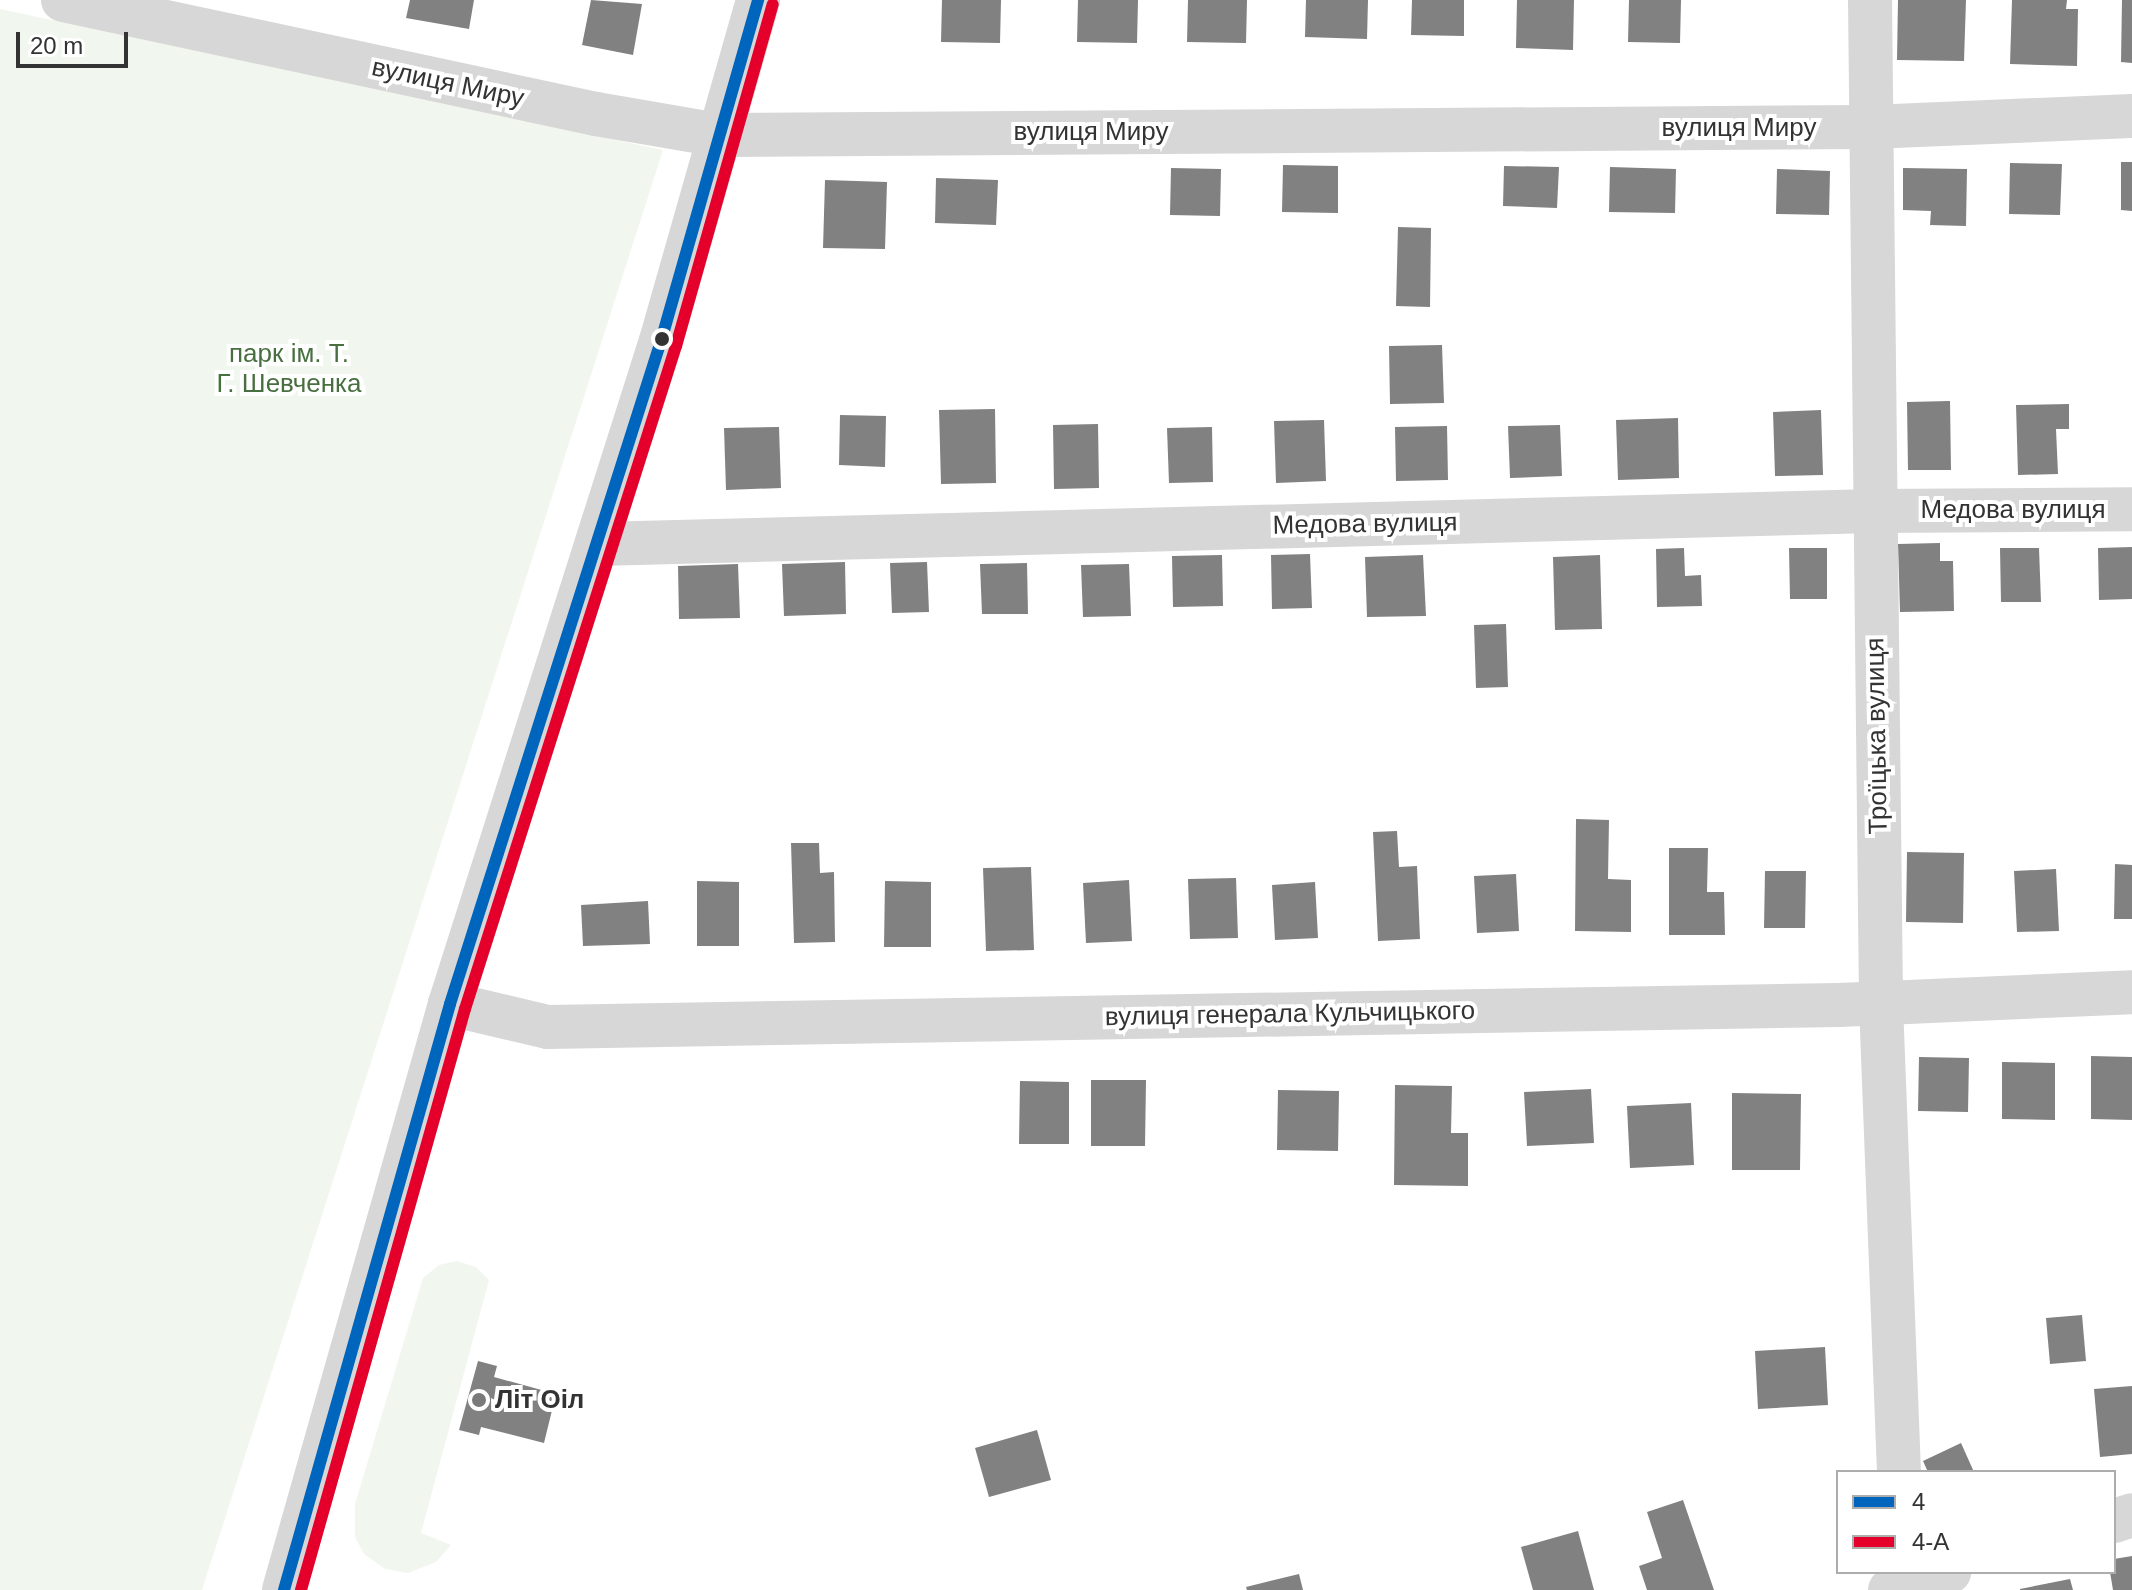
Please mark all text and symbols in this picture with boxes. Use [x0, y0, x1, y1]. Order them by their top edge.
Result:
scale bar [20, 16, 132, 66]
text: 20 m [30, 32, 83, 59]
street label: вулиця Миру [369, 52, 527, 114]
street label: вулиця Миру [1662, 112, 1816, 144]
street label: вулиця Миру [1014, 116, 1168, 148]
unlabelled marker [654, 331, 670, 347]
park label: парк ім. Т. Г. Шевченка [216, 338, 362, 400]
street label: Медова вулиця [1920, 494, 2106, 526]
street label: Медова вулиця [1272, 507, 1458, 541]
street label: Троїцька вулиця [1860, 637, 1894, 835]
street label: вулиця генерала Кульчицького [1105, 995, 1475, 1033]
place label: Літ Оіл [495, 1384, 584, 1416]
marker: Літ Оіл [470, 1391, 488, 1409]
legend [1836, 1470, 2116, 1574]
text: 4 [1912, 1488, 1925, 1515]
text: 4-А [1912, 1528, 1949, 1555]

